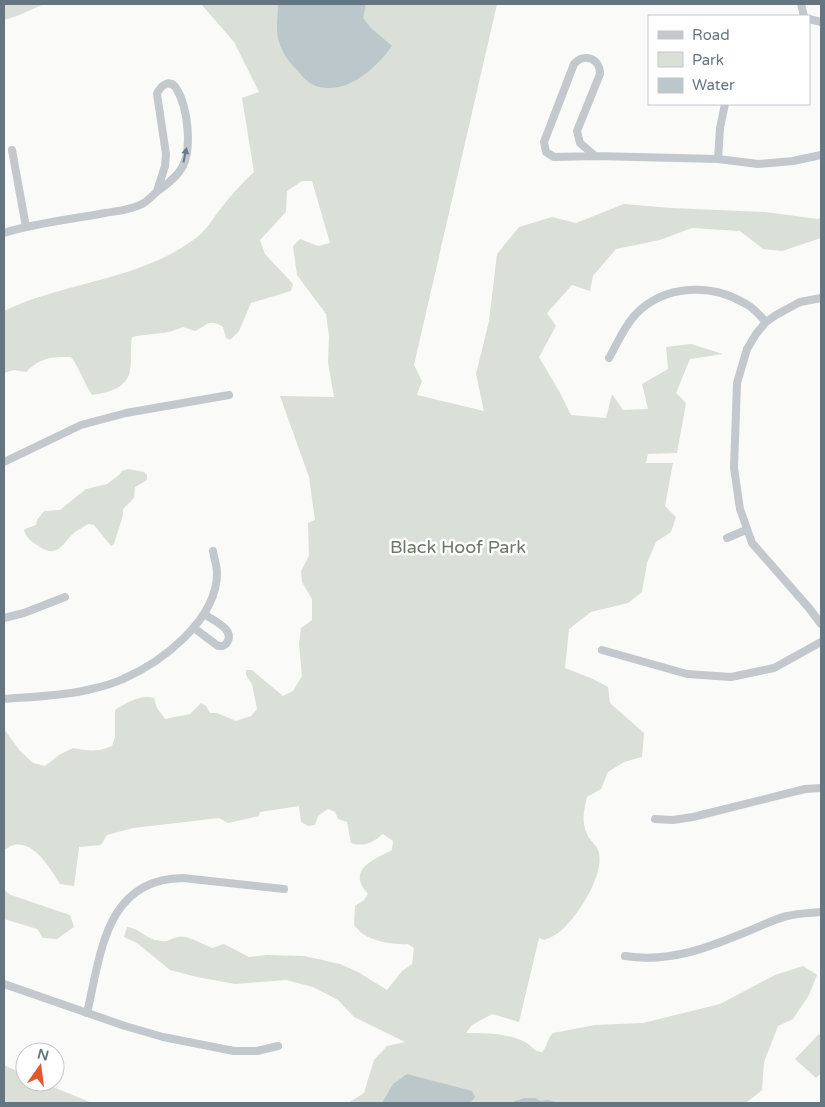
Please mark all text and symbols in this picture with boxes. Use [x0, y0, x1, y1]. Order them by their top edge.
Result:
legend [648, 15, 810, 105]
text: Road [692, 26, 730, 44]
text: Park [692, 51, 724, 69]
text: Water [692, 76, 735, 94]
one-way arrow [182, 146, 190, 162]
park label: Black Hoof Park [390, 536, 526, 558]
north arrow [15, 1042, 65, 1092]
text: N [36, 1045, 51, 1064]

